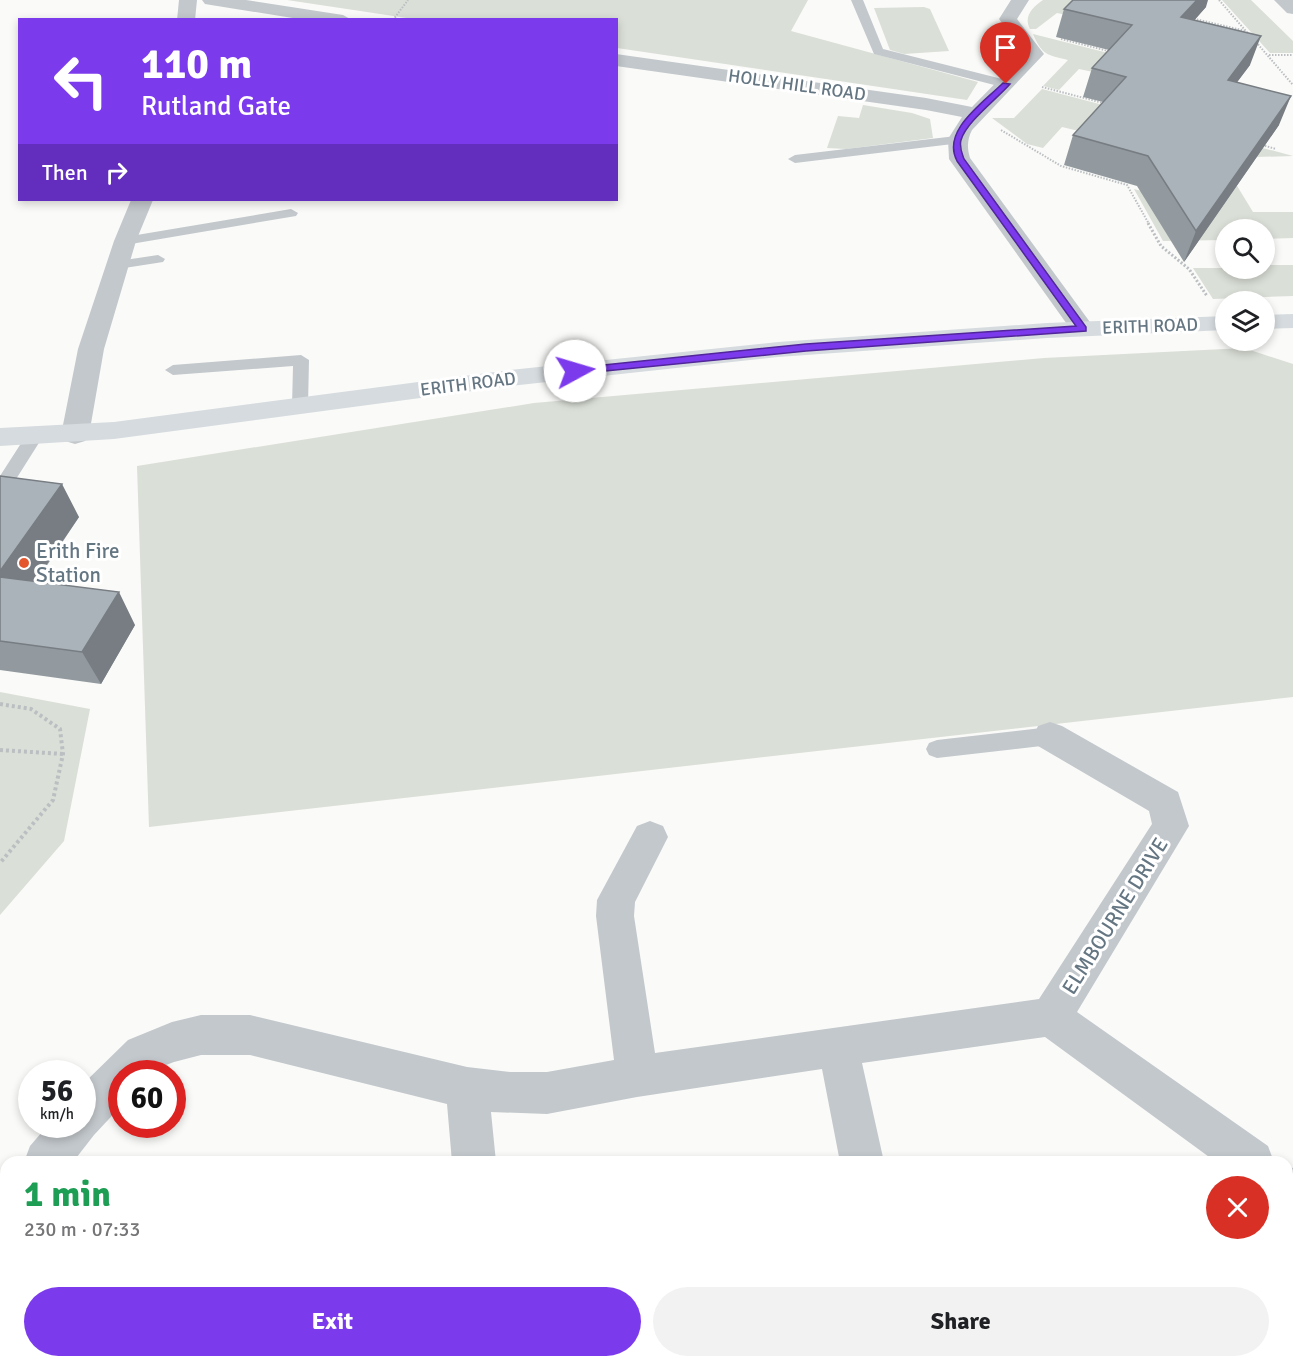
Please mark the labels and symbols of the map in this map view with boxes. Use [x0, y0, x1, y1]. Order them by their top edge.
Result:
pin [980, 22, 1031, 84]
street label: HOLLY HILL ROAD [727, 64, 867, 106]
street label: ERITH ROAD [1102, 313, 1198, 339]
position arrow [543, 339, 607, 403]
street label: ERITH ROAD [419, 367, 517, 401]
place label: Erith Fire Station [36, 538, 119, 588]
marker: Erith Fire Station [17, 556, 31, 570]
street label: ELMBOURNE DRIVE [1056, 833, 1174, 999]
speed limit sign: 60 [108, 1060, 186, 1138]

